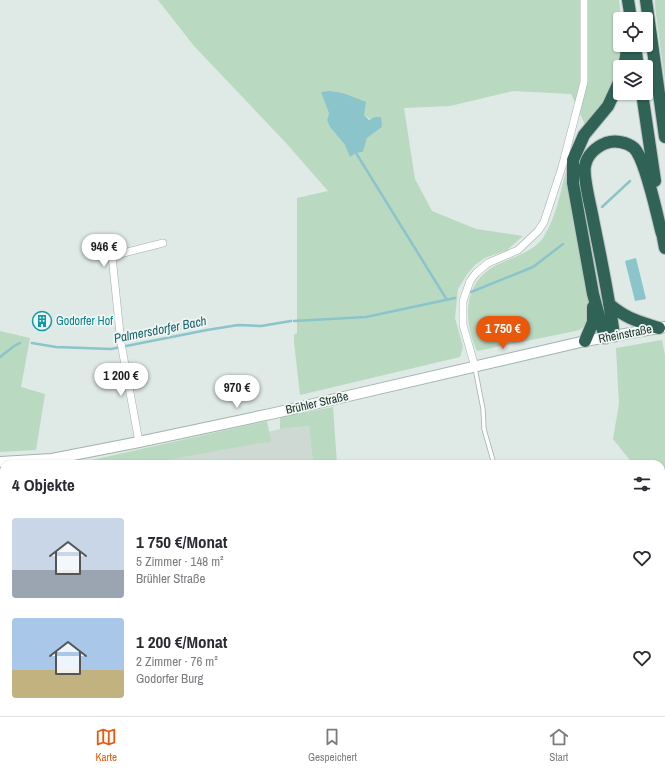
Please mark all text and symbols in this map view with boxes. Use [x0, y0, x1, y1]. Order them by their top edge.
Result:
map controls [613, 12, 653, 100]
button: locate [613, 12, 653, 52]
button: layers [613, 60, 653, 100]
pin: 946 € [76, 234, 132, 268]
text: 946 € [91, 238, 117, 255]
building icon: Godorfer Hof [31, 310, 53, 332]
water label: Palmersdorfer Bach [112, 312, 208, 347]
place label: Godorfer Hof [56, 313, 113, 329]
pin: 1 750 € [466, 316, 540, 350]
text: 1 750 € [485, 320, 521, 337]
street label: Rheinstraße [597, 321, 653, 347]
pin: 1 200 € [84, 363, 158, 397]
text: 1 200 € [103, 367, 139, 384]
pin: 970 € [209, 375, 265, 409]
text: 970 € [224, 379, 250, 396]
street label: Brühler Straße [284, 388, 350, 418]
text: 4 Objekte [12, 473, 75, 496]
icon: filters [631, 473, 653, 495]
text: 1 750 €/Monat [136, 530, 227, 553]
icon: home [44, 534, 92, 582]
icon: heart [631, 547, 653, 569]
text: 5 Zimmer · 148 m² [136, 553, 224, 570]
text: Brühler Straße [136, 570, 205, 587]
text: 1 200 €/Monat [136, 630, 227, 653]
icon: home [44, 634, 92, 682]
icon: heart [631, 647, 653, 669]
text: 2 Zimmer · 76 m² [136, 653, 218, 670]
text: Godorfer Burg [136, 670, 204, 687]
tab: Karte [95, 726, 117, 764]
tab: Gespeichert [308, 726, 357, 764]
tab: Start [548, 726, 570, 764]

